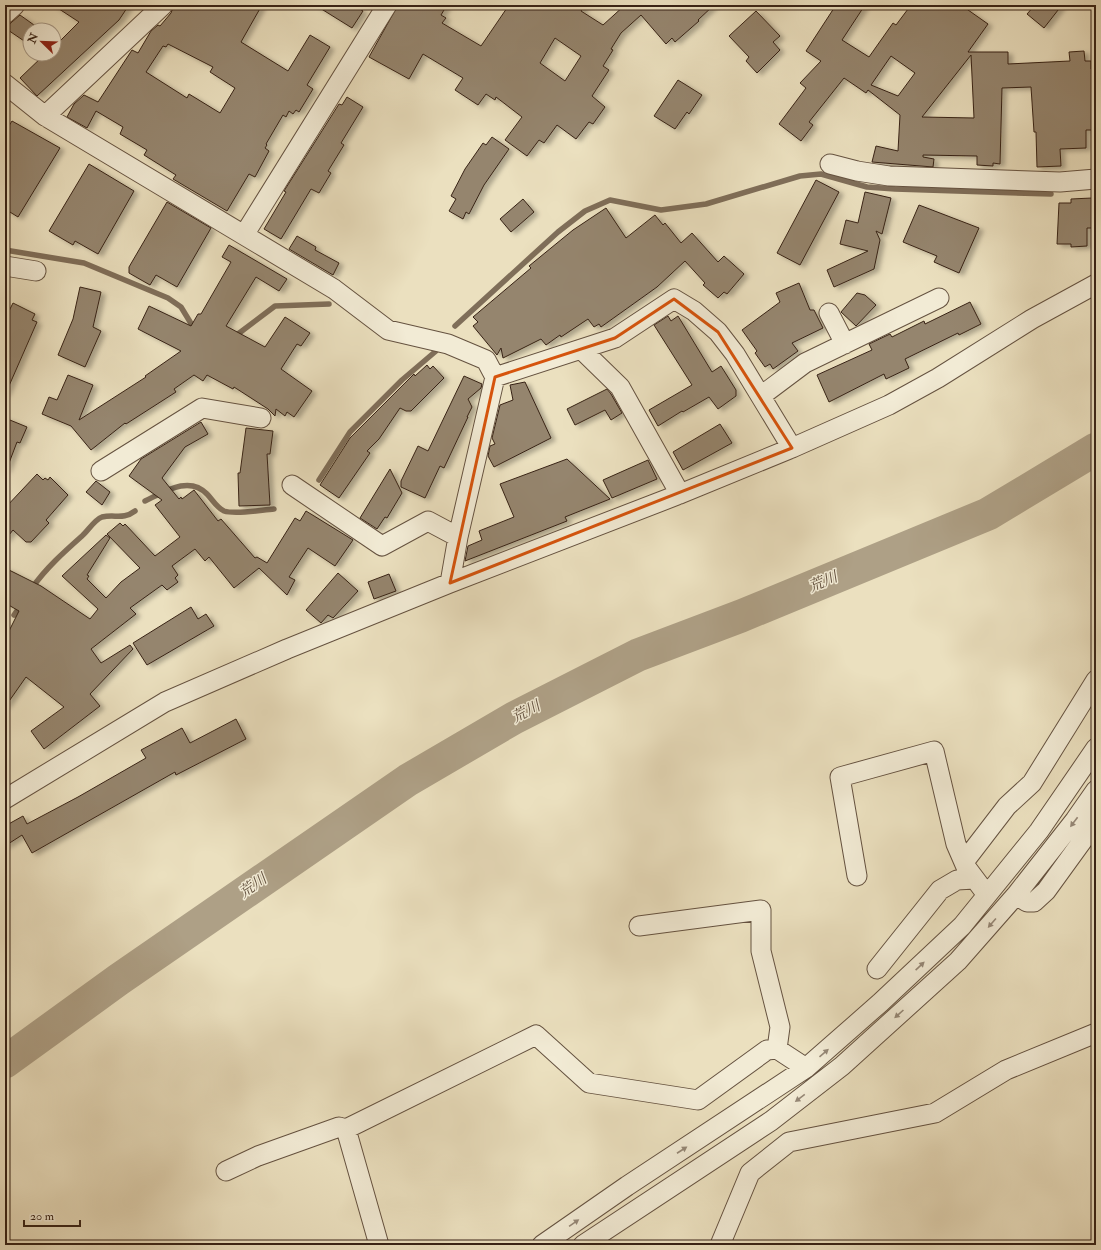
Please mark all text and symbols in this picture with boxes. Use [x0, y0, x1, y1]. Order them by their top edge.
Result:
north arrow [22, 22, 62, 62]
text: N [25, 30, 42, 46]
water label: 荒川 [805, 567, 842, 597]
water label: 荒川 [508, 696, 545, 727]
one-way arrow [1070, 817, 1078, 827]
water label: 荒川 [235, 868, 272, 902]
one-way arrow [987, 918, 996, 928]
one-way arrow [915, 961, 925, 970]
one-way arrow [894, 1009, 904, 1019]
one-way arrow [818, 1048, 829, 1057]
one-way arrow [795, 1094, 806, 1102]
one-way arrow [677, 1146, 687, 1154]
scale bar [24, 1202, 80, 1228]
text: 20 m [30, 1209, 55, 1224]
one-way arrow [569, 1219, 579, 1227]

